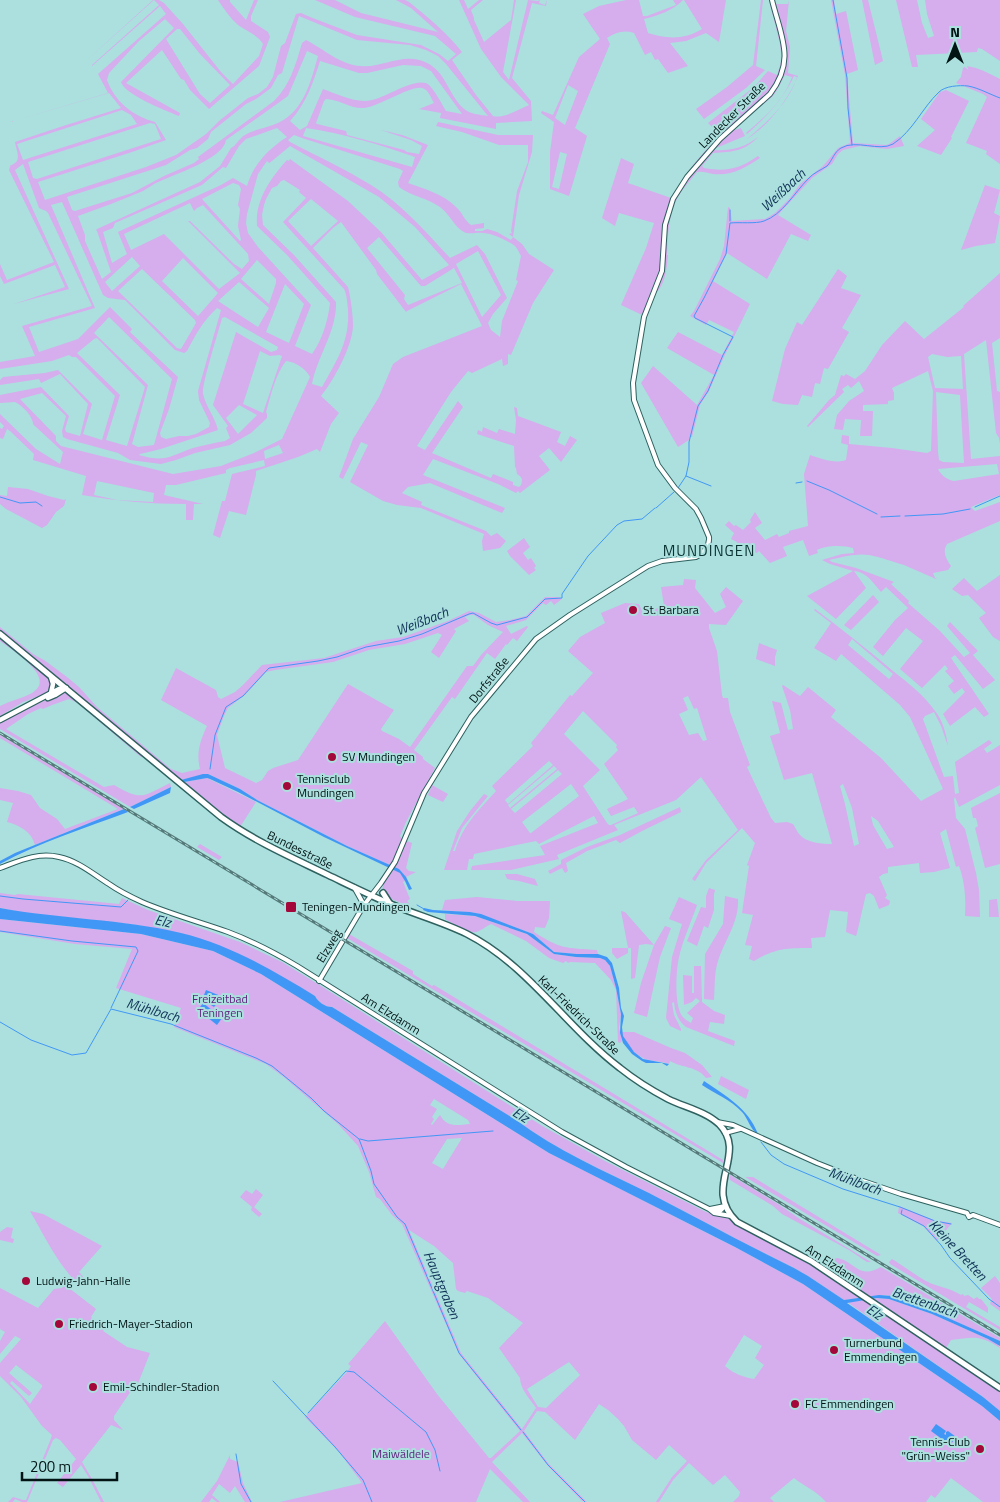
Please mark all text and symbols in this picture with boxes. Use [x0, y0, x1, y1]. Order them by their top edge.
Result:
north arrow [930, 20, 980, 70]
text: N [950, 21, 960, 42]
street label: Landecker Straße [694, 77, 769, 152]
water label: Weißbach [755, 163, 811, 216]
district label: MUNDINGEN [663, 539, 755, 562]
place label: St. Barbara [643, 600, 699, 619]
water label: Weißbach [392, 601, 452, 640]
marker: St. Barbara [627, 604, 639, 616]
street label: Dorfstraße [464, 652, 513, 707]
place label: SV Mundingen [342, 747, 415, 766]
marker: SV Mundingen [326, 751, 338, 763]
place label: Tennisclub Mundingen [297, 769, 354, 802]
marker: Tennisclub Mundingen [281, 780, 293, 792]
street label: Bundesstraße [264, 825, 336, 874]
place label: Teningen-Mundingen [302, 897, 410, 916]
marker: Teningen-Mundingen [284, 900, 298, 914]
water label: Elz [153, 908, 174, 933]
street label: Elzweg [311, 925, 346, 966]
street label: Karl-Friedrich-Straße [534, 971, 625, 1059]
street label: Am Elzdamm [358, 988, 425, 1039]
park label: Freizeitbad Teningen [192, 989, 248, 1022]
water label: Mühlbach [124, 992, 183, 1027]
water label: Elz [509, 1101, 535, 1128]
water label: Mühlbach [826, 1161, 885, 1200]
water label: Kleine Bretten [924, 1214, 993, 1286]
street label: Am Elzdamm [802, 1239, 869, 1292]
water label: Hauptgraben [419, 1247, 467, 1323]
place label: Ludwig-Jahn-Halle [36, 1271, 130, 1290]
marker: Ludwig-Jahn-Halle [20, 1275, 32, 1287]
water label: Brettenbach [890, 1281, 962, 1323]
water label: Elz [863, 1298, 889, 1325]
place label: Friedrich-Mayer-Stadion [69, 1314, 193, 1333]
marker: Friedrich-Mayer-Stadion [53, 1318, 65, 1330]
place label: Turnerbund Emmendingen [844, 1333, 917, 1366]
marker: Turnerbund Emmendingen [828, 1344, 840, 1356]
place label: Emil-Schindler-Stadion [103, 1377, 219, 1396]
marker: Emil-Schindler-Stadion [87, 1381, 99, 1393]
place label: FC Emmendingen [805, 1394, 894, 1413]
marker: FC Emmendingen [789, 1398, 801, 1410]
place label: Tennis-Club "Grün-Weiss" [901, 1432, 970, 1465]
marker: Tennis-Club "Grün-Weiss" [974, 1443, 986, 1455]
park label: Maiwäldele [372, 1444, 430, 1463]
scale bar [22, 1450, 118, 1482]
text: 200 m [30, 1455, 71, 1478]

